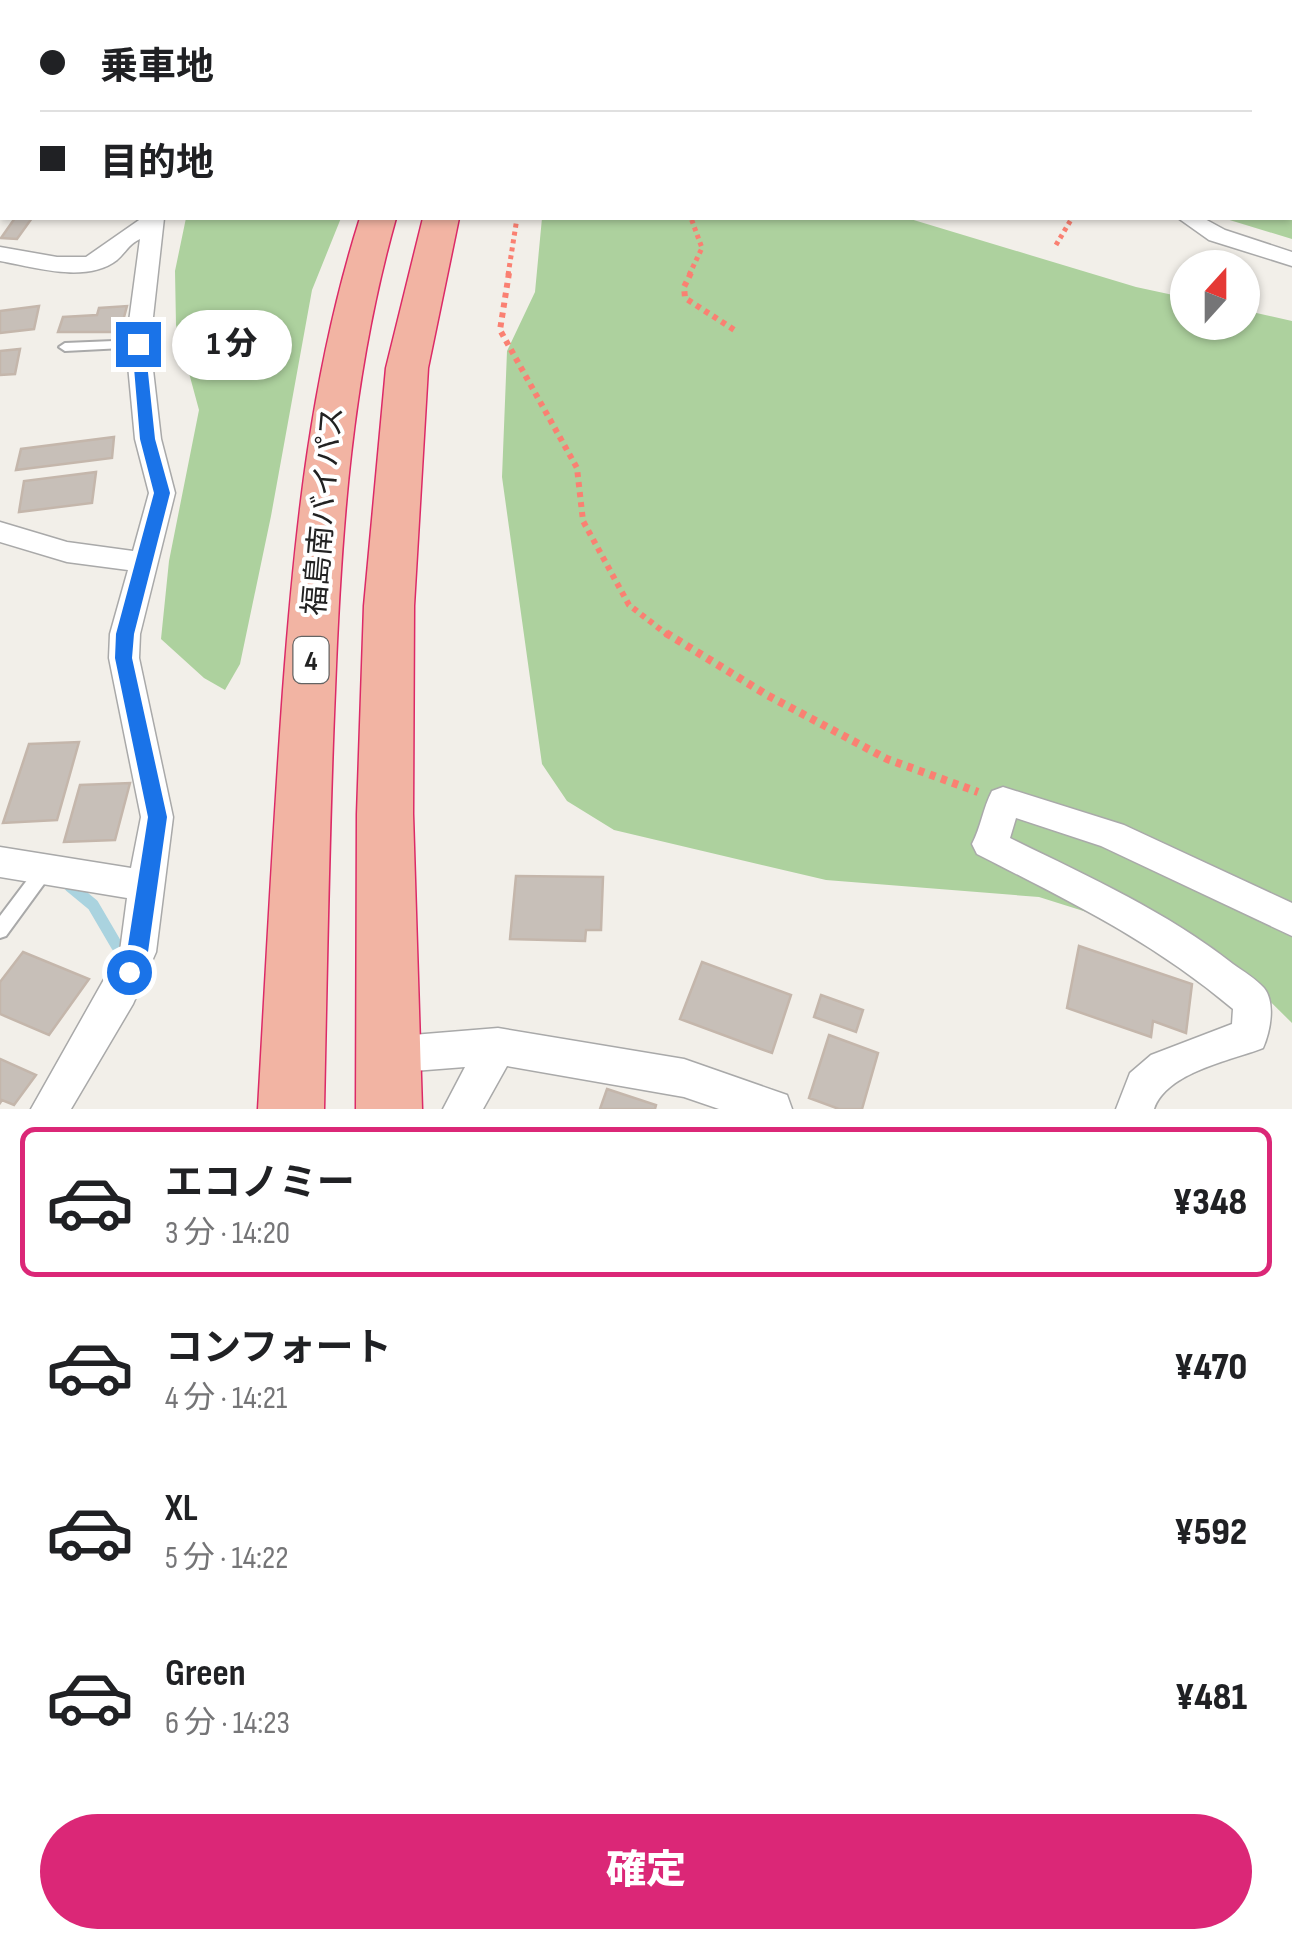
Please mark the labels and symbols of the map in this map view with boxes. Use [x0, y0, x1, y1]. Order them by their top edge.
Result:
north arrow [1170, 250, 1260, 340]
callout: 1 分 [173, 309, 293, 379]
route end [116, 322, 161, 367]
street label: 福島南バイパス [297, 405, 351, 617]
road number: 4 [294, 637, 328, 683]
route start [107, 950, 152, 995]

